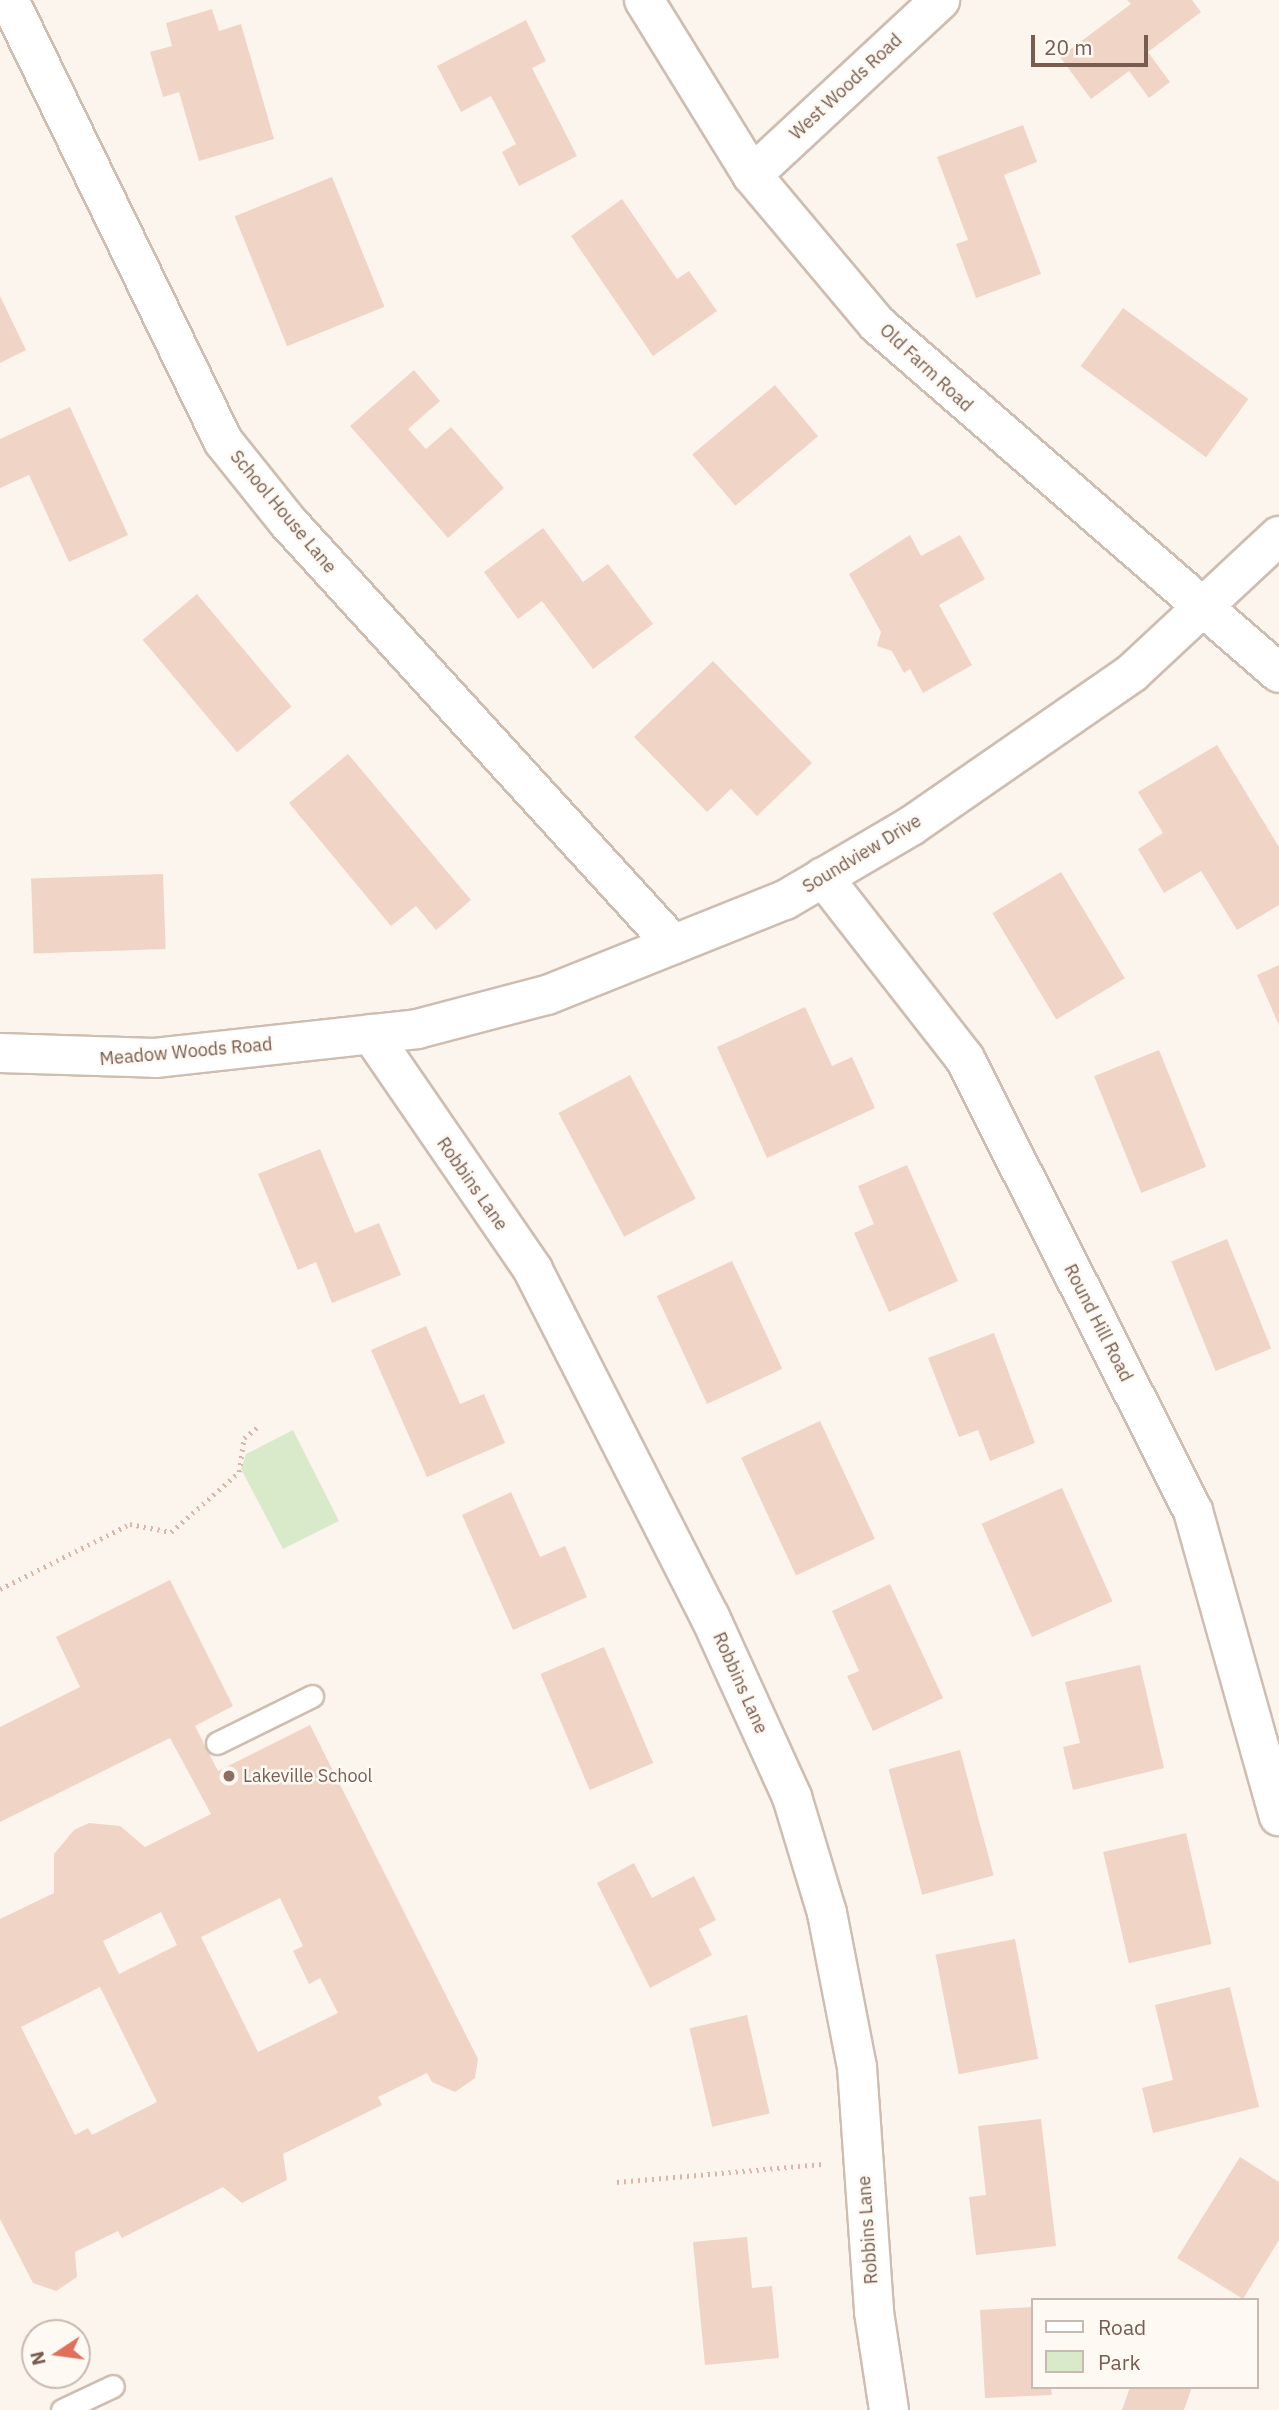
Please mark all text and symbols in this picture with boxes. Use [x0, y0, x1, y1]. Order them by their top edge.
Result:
scale bar [1034, 21, 1151, 65]
street label: West Woods Road [785, 29, 907, 145]
text: 20 m [1044, 33, 1093, 61]
street label: Old Farm Road [875, 319, 977, 417]
street label: School House Lane [225, 446, 341, 578]
street label: Soundview Drive [799, 810, 925, 898]
street label: Meadow Woods Road [99, 1034, 273, 1070]
street label: Robbins Lane [432, 1133, 512, 1235]
street label: Round Hill Road [1059, 1261, 1137, 1385]
street label: Robbins Lane [708, 1629, 772, 1737]
place label: Lakeville School [243, 1765, 373, 1787]
marker: Lakeville School [221, 1768, 237, 1784]
street label: Robbins Lane [853, 2175, 883, 2285]
legend [1030, 2298, 1258, 2389]
text: Road [1098, 2313, 1146, 2341]
north arrow [21, 2319, 91, 2389]
text: Park [1098, 2348, 1141, 2376]
text: N [24, 2349, 51, 2368]

